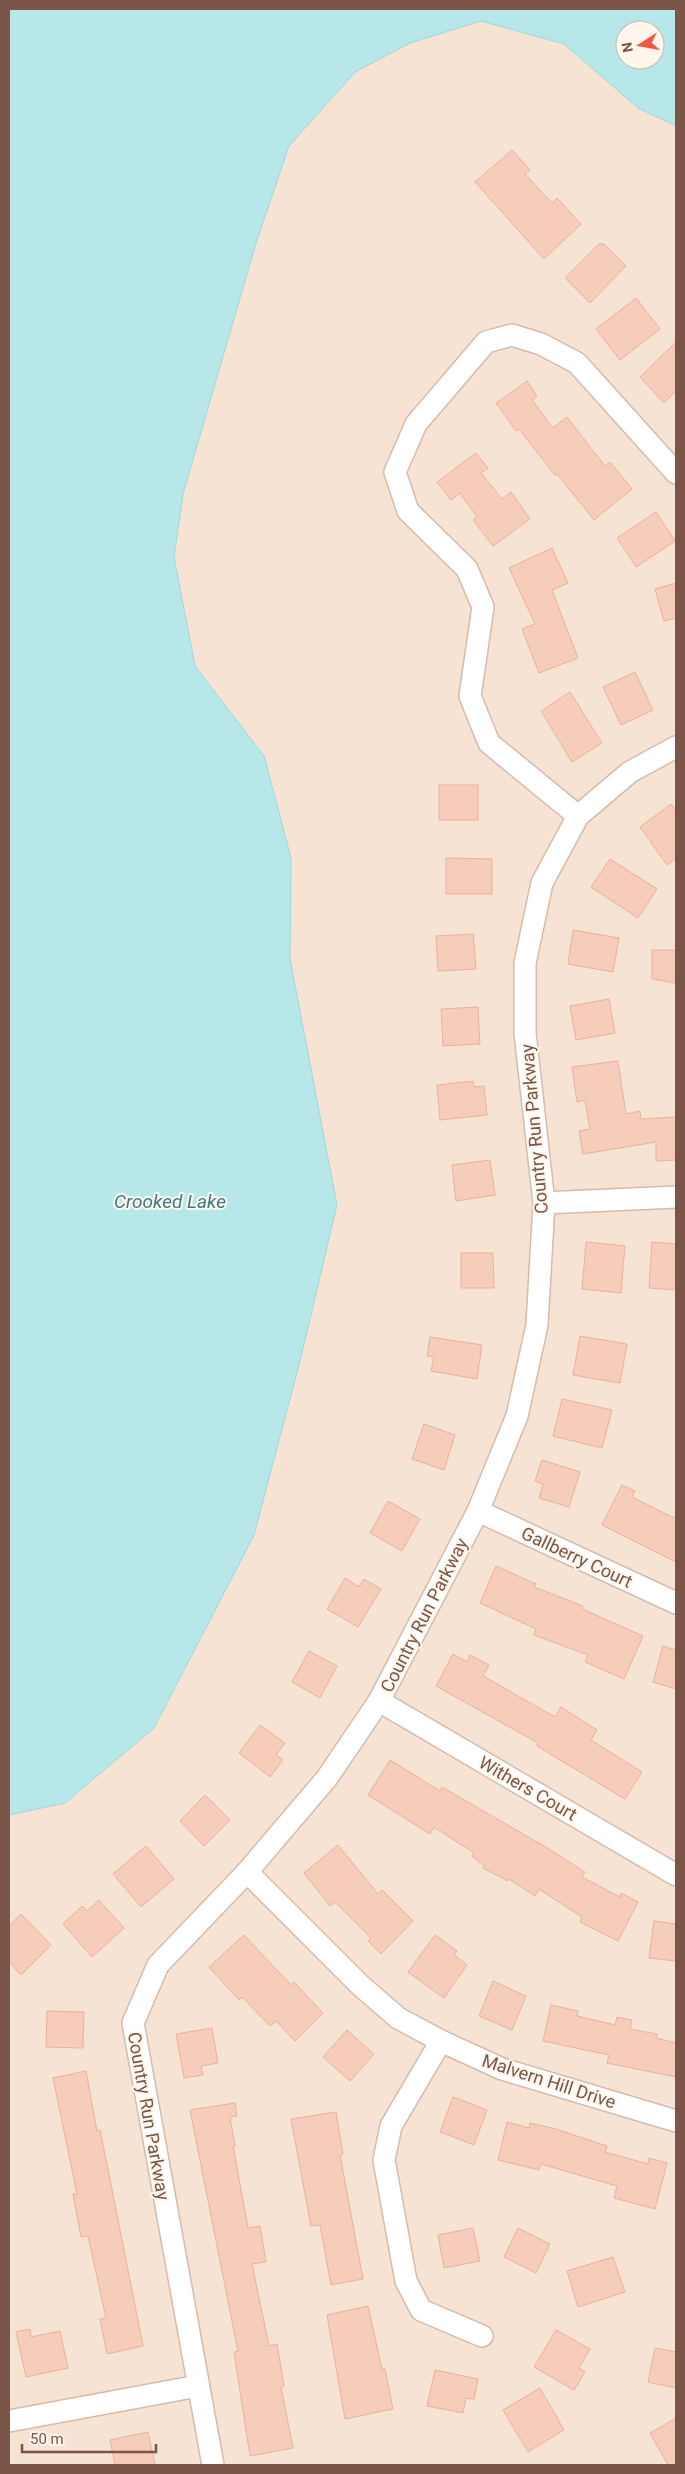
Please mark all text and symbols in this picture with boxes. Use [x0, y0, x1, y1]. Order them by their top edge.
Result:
north arrow [615, 20, 665, 70]
text: N [618, 41, 636, 54]
street label: Country Run Parkway [516, 1043, 552, 1215]
water label: Crooked Lake [114, 1190, 226, 1213]
street label: Gallberry Court [518, 1522, 636, 1592]
street label: Country Run Parkway [376, 1534, 472, 1696]
street label: Withers Court [475, 1751, 581, 1825]
street label: Country Run Parkway [124, 2030, 174, 2202]
street label: Malvern Hill Drive [479, 2049, 619, 2113]
scale bar [22, 2422, 156, 2454]
text: 50 m [30, 2430, 64, 2448]

